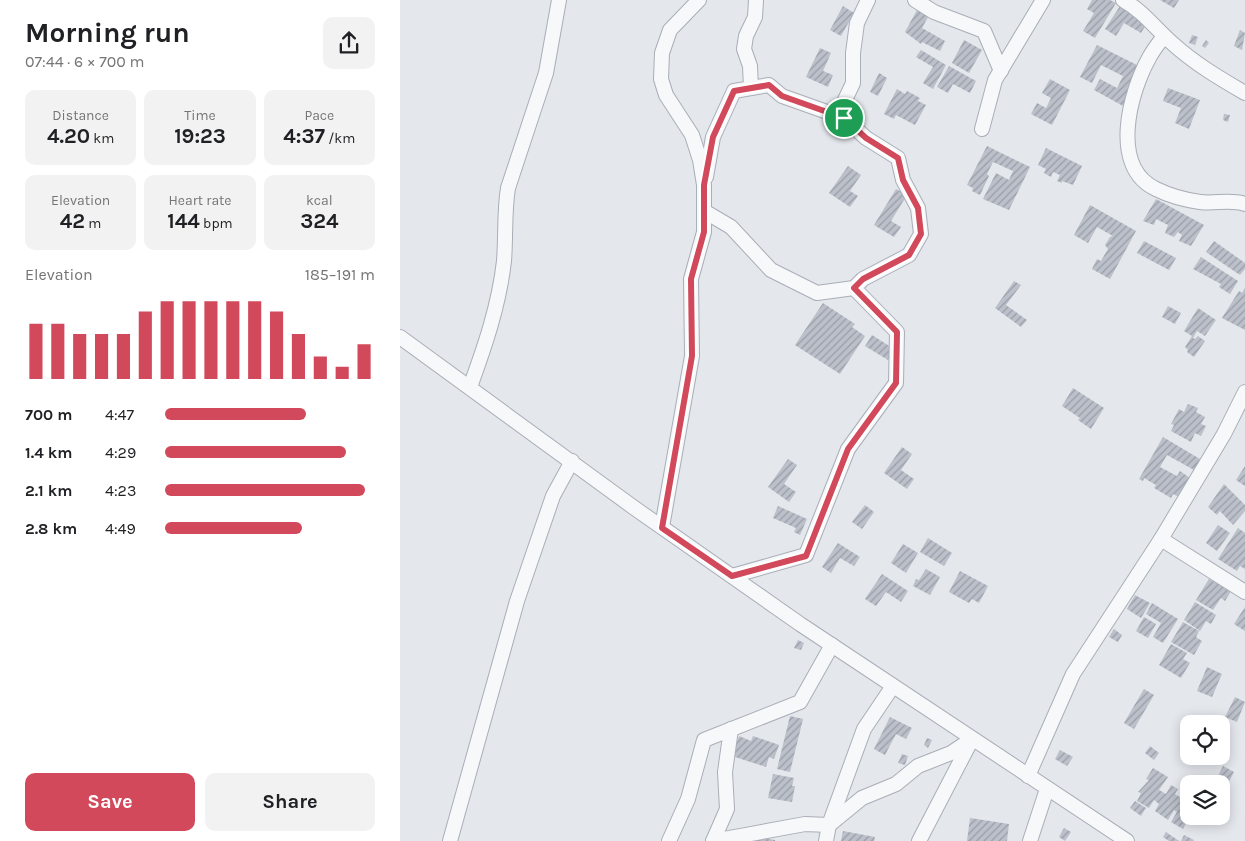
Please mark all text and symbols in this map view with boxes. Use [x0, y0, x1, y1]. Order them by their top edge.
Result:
text: Morning run [25, 16, 190, 49]
button: share [323, 17, 375, 69]
text: 07:44 · 6 × 700 m [25, 52, 144, 71]
pin [823, 97, 865, 139]
icon: arrive [830, 104, 858, 132]
text: Distance [52, 107, 109, 124]
text: Time [184, 107, 216, 124]
text: Pace [304, 107, 334, 124]
text: 4.20 [47, 124, 90, 148]
text: 19:23 [174, 124, 226, 148]
text: 4:37 [283, 124, 325, 148]
text: km [90, 130, 114, 147]
text: /km [325, 130, 355, 147]
text: Elevation [51, 192, 110, 209]
text: Heart rate [168, 192, 232, 209]
text: kcal [306, 192, 333, 209]
text: 42 [60, 209, 85, 233]
text: 144 [167, 209, 200, 233]
text: 324 [300, 209, 338, 233]
text: m [85, 215, 101, 232]
text: bpm [200, 215, 233, 232]
text: Elevation [25, 265, 93, 284]
text: 185–191 m [305, 265, 375, 284]
text: 700 m [25, 405, 72, 424]
text: 4:47 [105, 405, 134, 424]
text: 1.4 km [25, 443, 72, 462]
text: 4:29 [105, 443, 136, 462]
text: 2.1 km [25, 481, 73, 500]
text: 4:23 [105, 481, 136, 500]
text: 2.8 km [25, 519, 77, 538]
text: 4:49 [105, 519, 136, 538]
map controls [1180, 715, 1230, 825]
button: locate [1180, 715, 1230, 765]
button: Save [25, 773, 195, 831]
button: Share [205, 773, 375, 831]
button: layers [1180, 775, 1230, 825]

